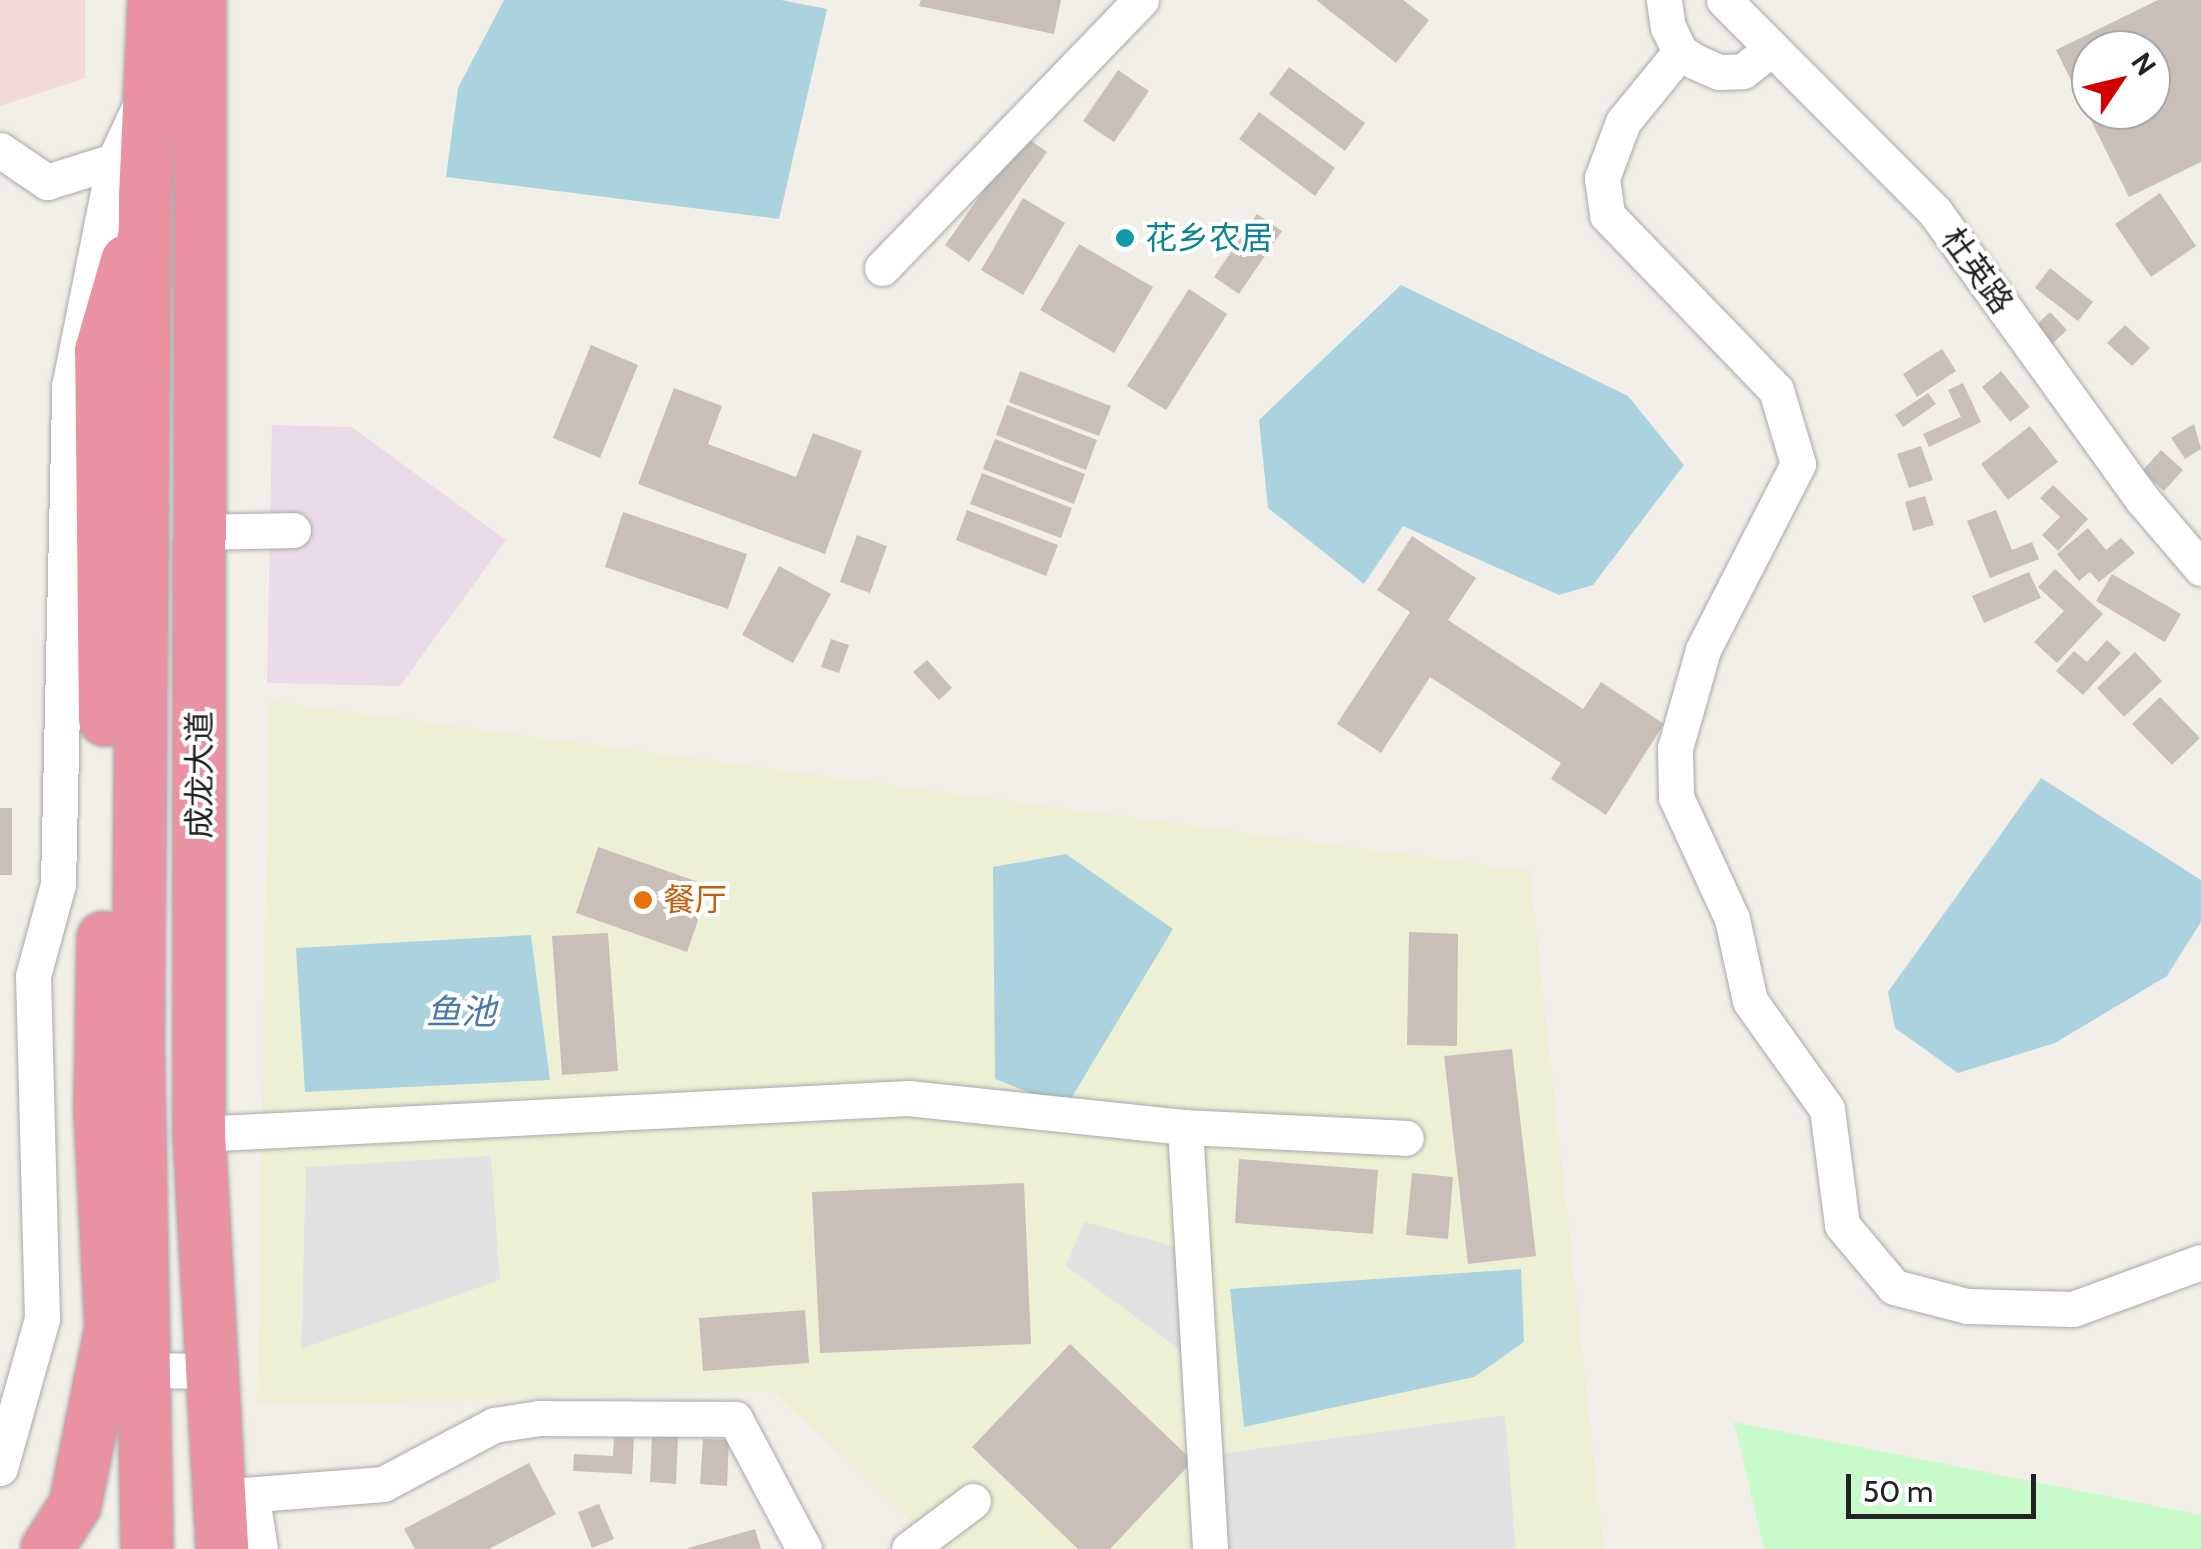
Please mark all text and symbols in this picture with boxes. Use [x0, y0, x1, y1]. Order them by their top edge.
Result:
north arrow [2071, 30, 2171, 130]
text: N [2124, 46, 2164, 82]
place label: 花乡农居 [1145, 219, 1273, 257]
street label: 杜英路 [1933, 221, 2021, 321]
marker: 花乡农居 [1114, 227, 1136, 249]
street label: 成龙大道 [181, 711, 219, 839]
place label: 餐厅 [663, 881, 727, 919]
marker: 餐厅 [632, 889, 654, 911]
water label: 鱼池 [426, 991, 496, 1033]
scale bar [1851, 1454, 2041, 1516]
text: 50 m [1863, 1473, 1933, 1510]

